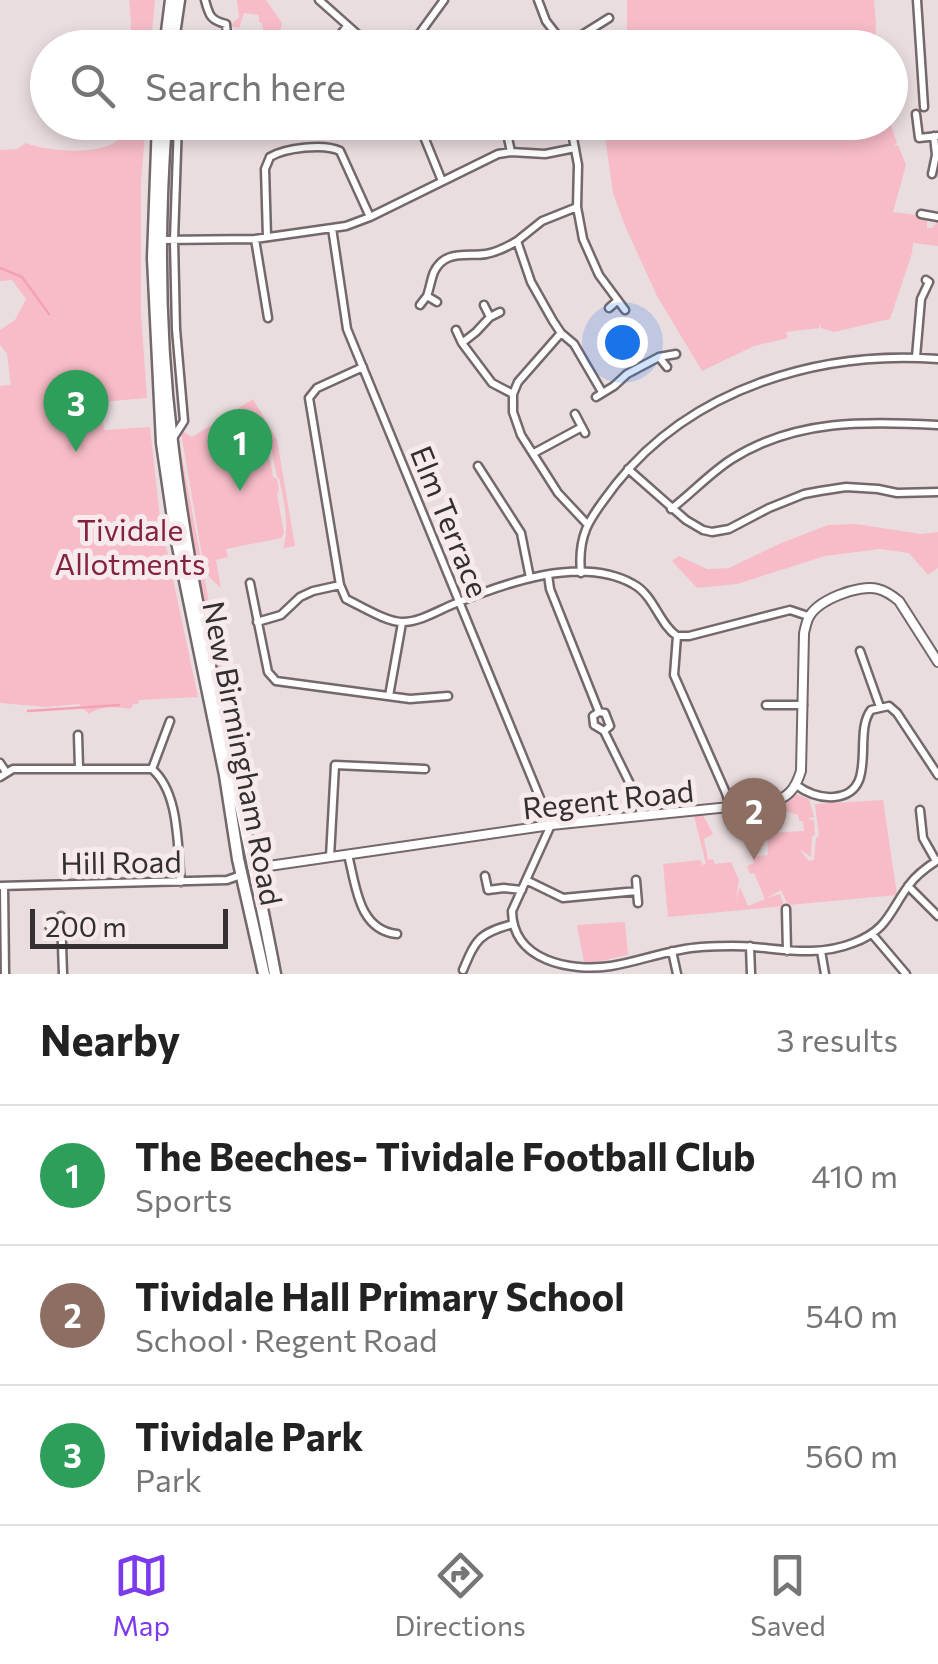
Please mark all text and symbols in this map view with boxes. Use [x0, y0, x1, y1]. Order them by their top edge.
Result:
search box [30, 30, 908, 140]
icon: search [65, 58, 120, 113]
text: Search here [145, 62, 346, 109]
your location [597, 317, 648, 368]
pin: 3 [44, 370, 108, 452]
pin: 1 [208, 408, 272, 491]
street label: Elm Terrace [404, 440, 498, 602]
park label: Tividale Allotments [54, 510, 206, 581]
street label: New Birmingham Road [196, 598, 292, 908]
street label: Regent Road [521, 771, 695, 825]
pin: 2 [722, 778, 786, 860]
street label: Hill Road [60, 841, 182, 881]
scale bar [30, 904, 228, 948]
text: 200 m [45, 909, 127, 943]
text: Nearby [40, 1013, 180, 1065]
text: 3 results [776, 1019, 898, 1059]
text: The Beeches- Tividale Football Club [135, 1132, 756, 1179]
text: 1 [65, 1155, 80, 1195]
text: 410 m [811, 1155, 898, 1195]
text: Sports [135, 1179, 232, 1219]
text: Tividale Hall Primary School [135, 1272, 625, 1319]
text: 2 [63, 1295, 82, 1335]
text: 540 m [805, 1295, 898, 1335]
text: School · Regent Road [135, 1319, 438, 1359]
text: Tividale Park [135, 1412, 363, 1459]
text: 3 [63, 1435, 82, 1475]
text: 560 m [805, 1435, 898, 1475]
text: Park [135, 1459, 202, 1499]
tab: Map [112, 1548, 170, 1642]
tab: Directions [394, 1548, 526, 1642]
tab: Saved [750, 1548, 826, 1642]

